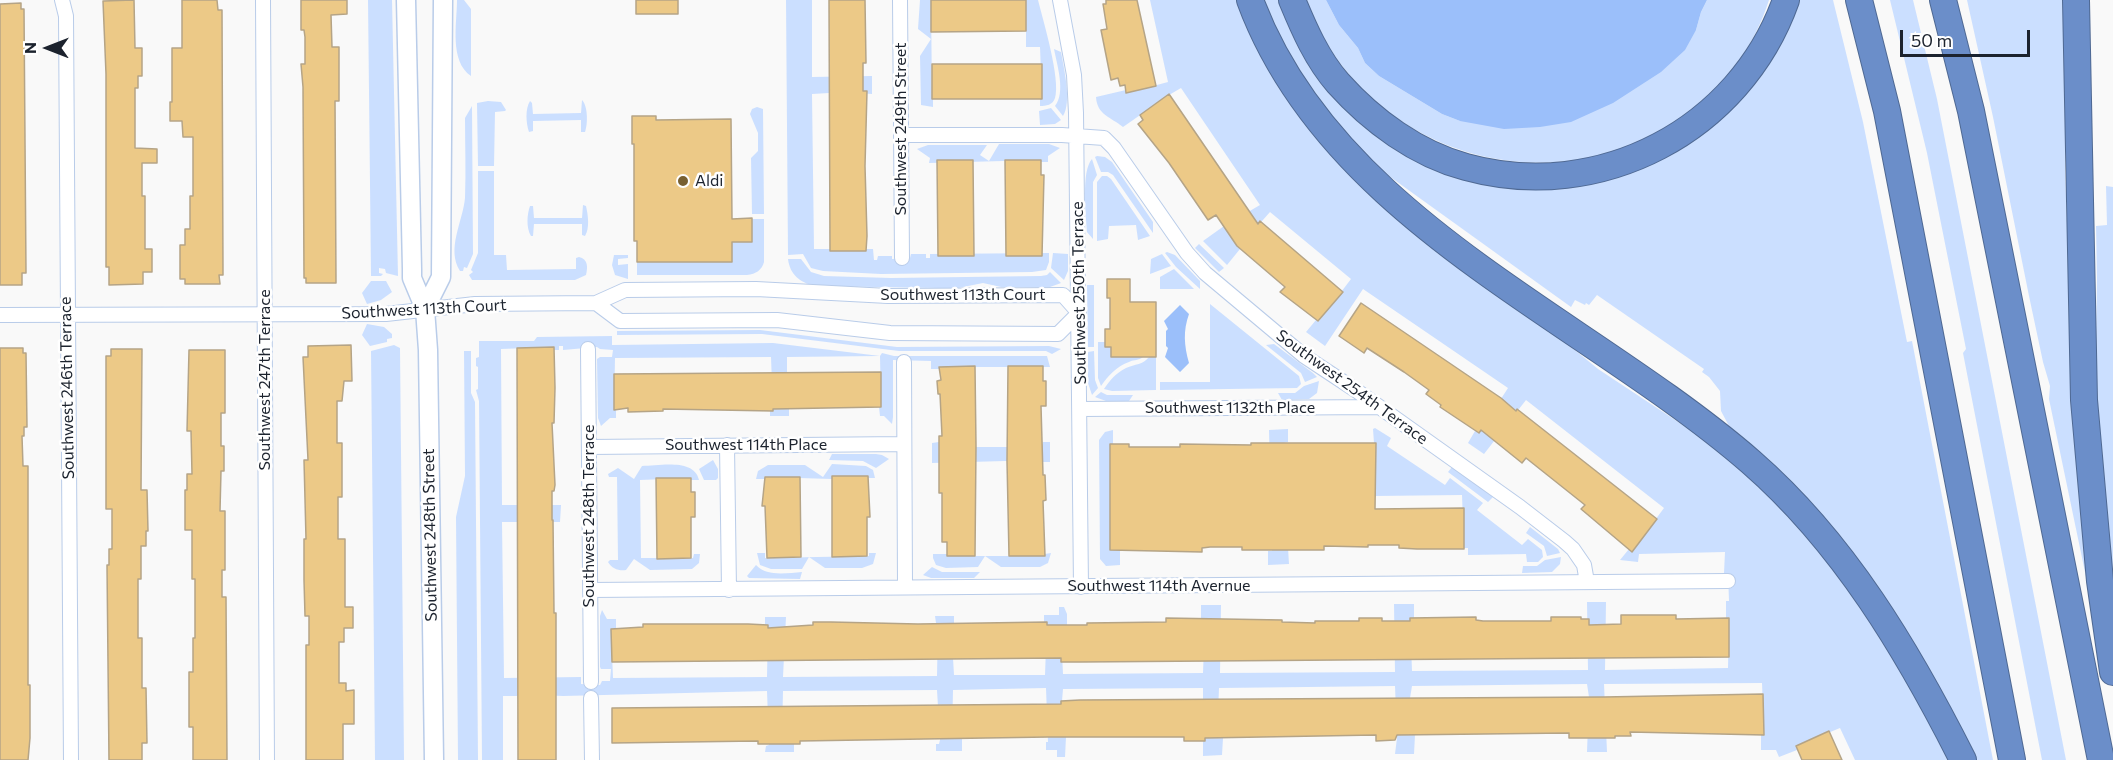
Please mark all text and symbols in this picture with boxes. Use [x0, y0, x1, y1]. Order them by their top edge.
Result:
north arrow [18, 18, 78, 78]
scale bar [1903, 18, 2034, 56]
text: 50 m [1911, 29, 1952, 51]
text: N [20, 42, 39, 54]
street label: Southwest 249th Street [891, 42, 911, 216]
place label: Aldi [695, 171, 723, 191]
marker: Aldi [676, 174, 690, 188]
street label: Southwest 250th Terrace [1068, 201, 1090, 385]
street label: Southwest 113th Court [880, 285, 1046, 305]
street label: Southwest 247th Terrace [255, 289, 275, 471]
street label: Southwest 113th Court [341, 295, 507, 323]
street label: Southwest 246th Terrace [56, 296, 78, 480]
street label: Southwest 254th Terrace [1273, 326, 1431, 448]
street label: Southwest 1132th Place [1145, 398, 1315, 418]
street label: Southwest 248th Terrace [579, 425, 599, 607]
street label: Southwest 114th Place [665, 435, 827, 455]
street label: Southwest 248th Street [419, 448, 441, 622]
street label: Southwest 114th Avernue [1067, 576, 1251, 596]

